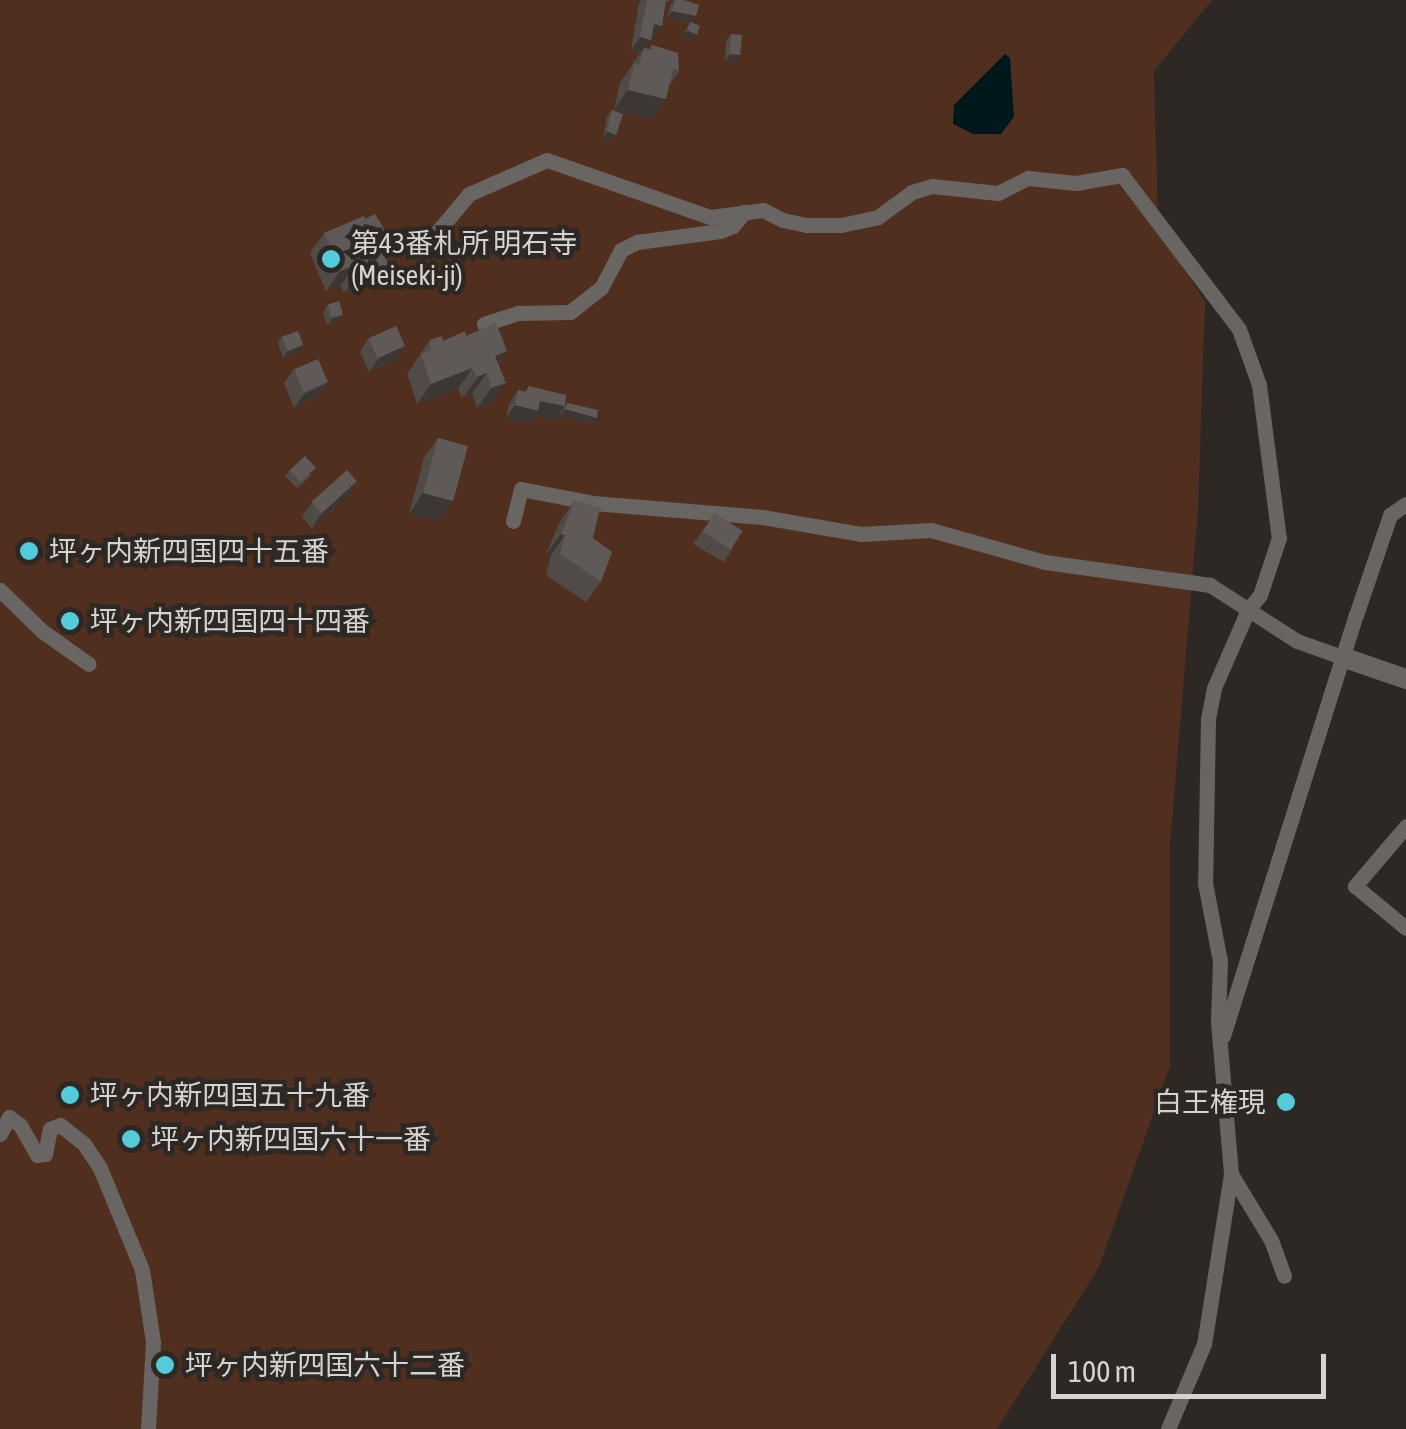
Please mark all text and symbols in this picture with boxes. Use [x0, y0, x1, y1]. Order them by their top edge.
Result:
place label: 第43番札所 明石寺 (Meiseki-ji) [351, 226, 577, 292]
marker: 第43番札所 明石寺 (Meiseki-ji) [320, 248, 342, 270]
place label: 坪ヶ内新四国四十五番 [49, 534, 329, 568]
marker: 坪ヶ内新四国四十五番 [18, 540, 40, 562]
place label: 坪ヶ内新四国四十四番 [90, 604, 370, 638]
marker: 坪ヶ内新四国四十四番 [59, 610, 81, 632]
place label: 坪ヶ内新四国五十九番 [90, 1078, 370, 1112]
marker: 坪ヶ内新四国五十九番 [59, 1084, 81, 1106]
place label: 白王権現 [1154, 1085, 1266, 1119]
marker: 白王権現 [1275, 1091, 1297, 1113]
place label: 坪ヶ内新四国六十一番 [151, 1122, 431, 1156]
marker: 坪ヶ内新四国六十一番 [120, 1128, 142, 1150]
scale bar [1056, 1334, 1331, 1396]
place label: 坪ヶ内新四国六十二番 [185, 1348, 465, 1382]
marker: 坪ヶ内新四国六十二番 [154, 1354, 176, 1376]
text: 100 m [1068, 1354, 1136, 1388]

